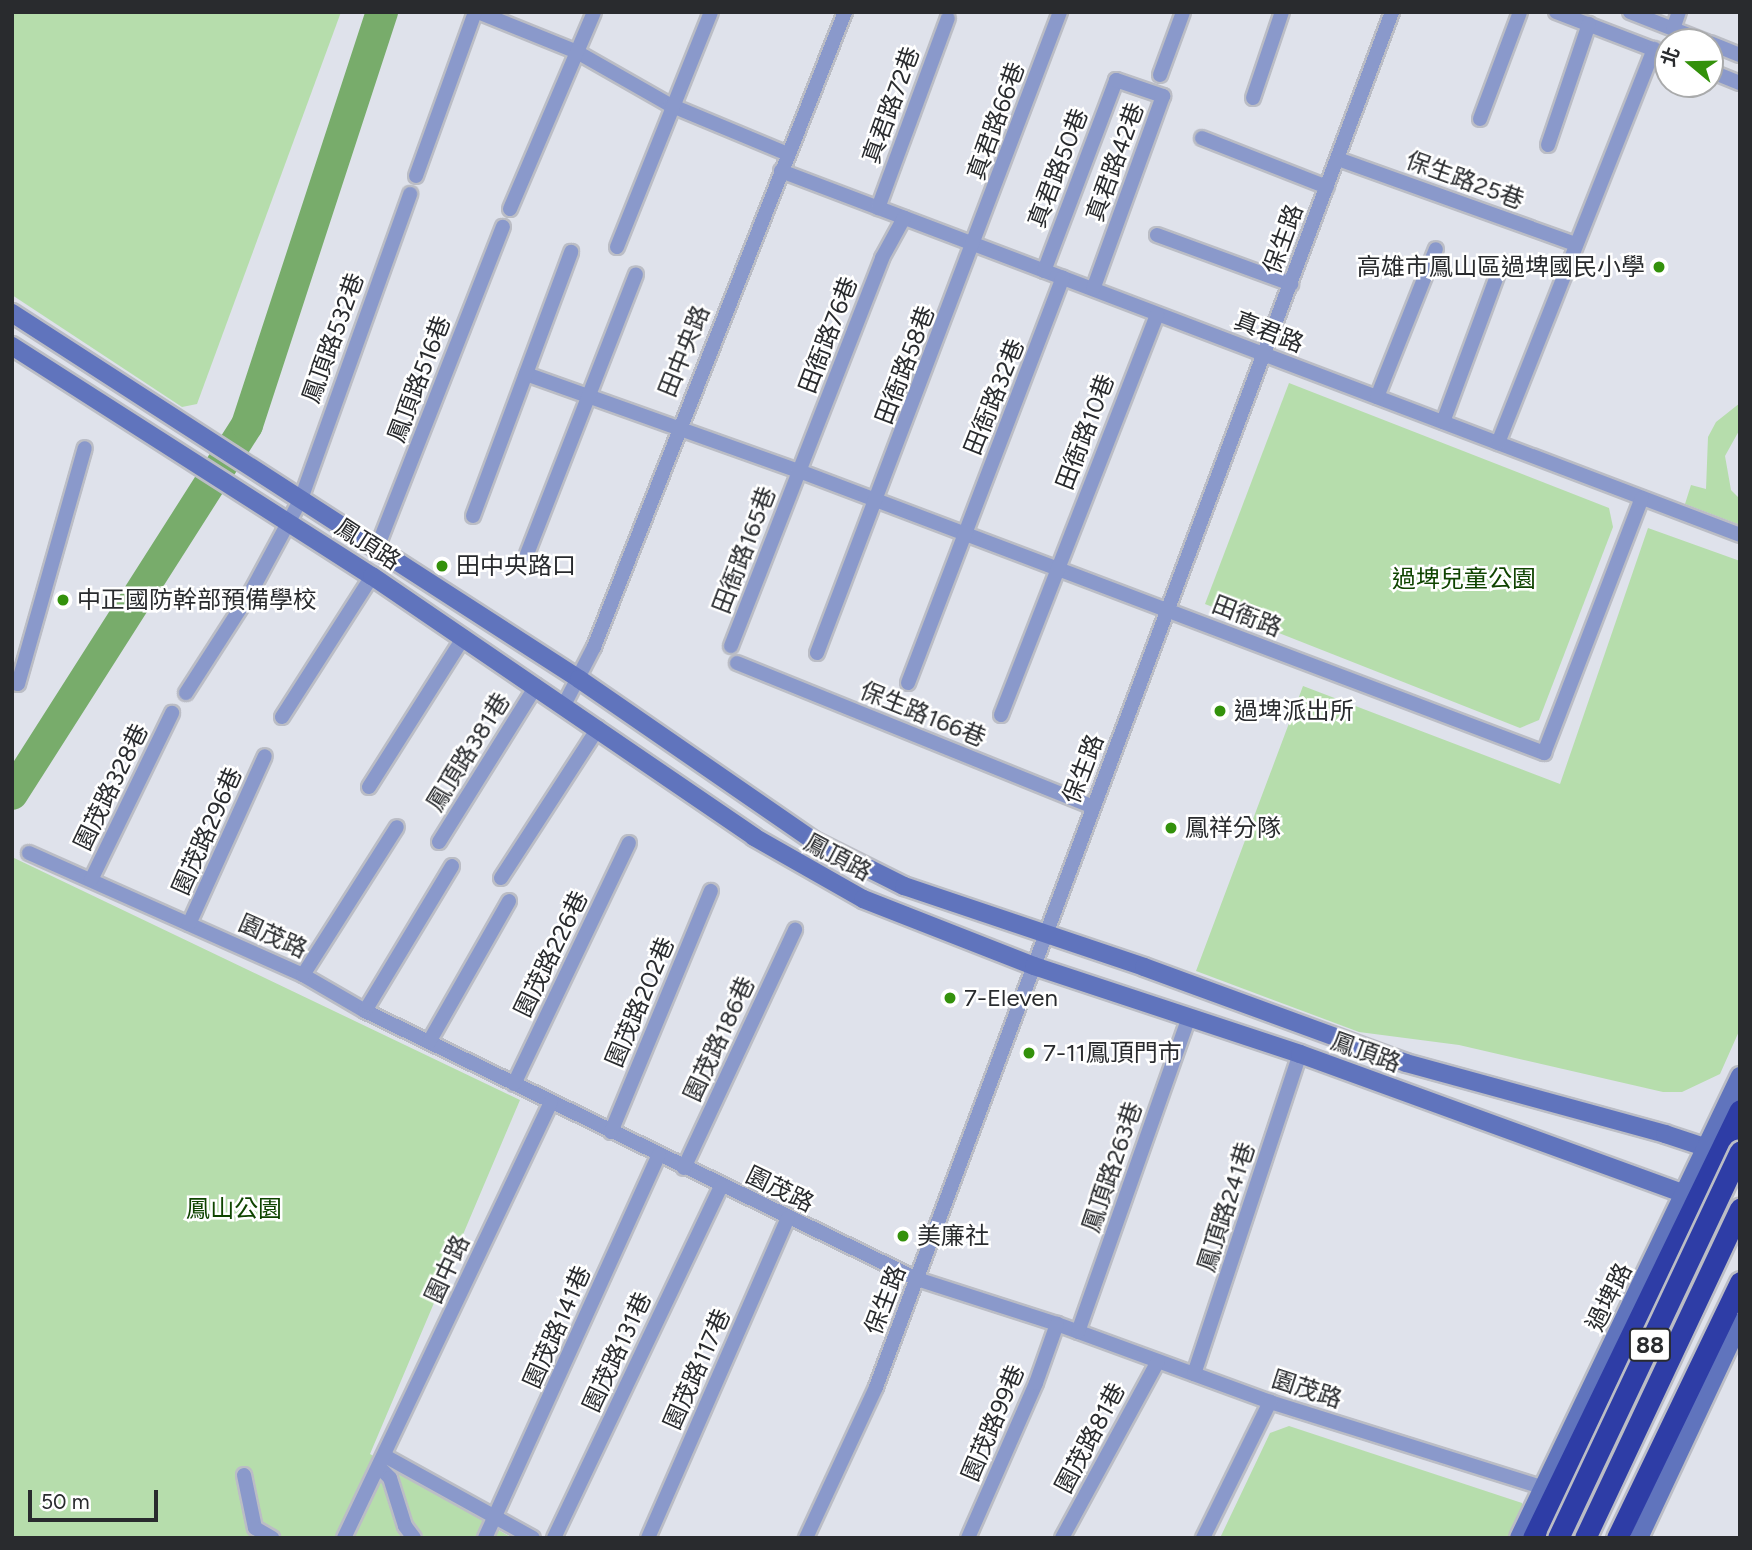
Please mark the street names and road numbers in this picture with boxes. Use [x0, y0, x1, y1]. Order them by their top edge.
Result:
street label: 真君路72巷 [857, 43, 925, 167]
street label: 真君路66巷 [961, 58, 1031, 184]
street label: 真君路42巷 [1080, 99, 1150, 225]
street label: 真君路50巷 [1022, 104, 1094, 232]
street label: 保生路25巷 [1402, 145, 1528, 215]
street label: 保生路 [1257, 200, 1309, 278]
street label: 鳳頂路532巷 [296, 269, 370, 407]
street label: 田衙路76巷 [793, 273, 863, 397]
street label: 田中央路 [653, 301, 715, 401]
street label: 田衙路58巷 [869, 302, 941, 428]
street label: 真君路 [1230, 306, 1308, 358]
street label: 鳳頂路516巷 [382, 312, 456, 446]
street label: 田衙路32巷 [958, 335, 1030, 459]
street label: 田衙路10巷 [1050, 370, 1120, 494]
street label: 田衙路165巷 [707, 483, 781, 617]
street label: 鳳頂路 [330, 512, 406, 576]
street label: 田衙路 [1208, 590, 1286, 642]
street label: 保生路166巷 [856, 676, 990, 752]
street label: 鳳頂路381巷 [420, 688, 516, 816]
street label: 園茂路328巷 [68, 719, 154, 855]
street label: 保生路 [1057, 730, 1109, 808]
street label: 園茂路296巷 [166, 763, 248, 899]
street label: 鳳頂路 [799, 827, 877, 887]
street label: 園茂路226巷 [508, 886, 594, 1022]
street label: 園茂路 [234, 908, 312, 964]
street label: 園茂路202巷 [600, 933, 680, 1071]
street label: 園茂路186巷 [678, 972, 760, 1106]
street label: 鳳頂路 [1327, 1026, 1405, 1078]
street label: 鳳頂路263巷 [1076, 1098, 1148, 1236]
street label: 鳳頂路241巷 [1192, 1139, 1260, 1275]
street label: 園茂路 [741, 1160, 819, 1218]
street label: 園中路 [419, 1230, 475, 1308]
street label: 過埤路 [1580, 1258, 1638, 1336]
street label: 園茂路141巷 [517, 1261, 597, 1393]
street label: 保生路 [859, 1261, 911, 1339]
street label: 園茂路131巷 [577, 1288, 657, 1416]
street label: 園茂路117巷 [658, 1304, 736, 1434]
road number: 88 [1627, 1326, 1673, 1364]
street label: 園茂路99巷 [956, 1361, 1030, 1485]
street label: 園茂路 [1268, 1364, 1346, 1414]
street label: 園茂路81巷 [1049, 1378, 1131, 1498]

